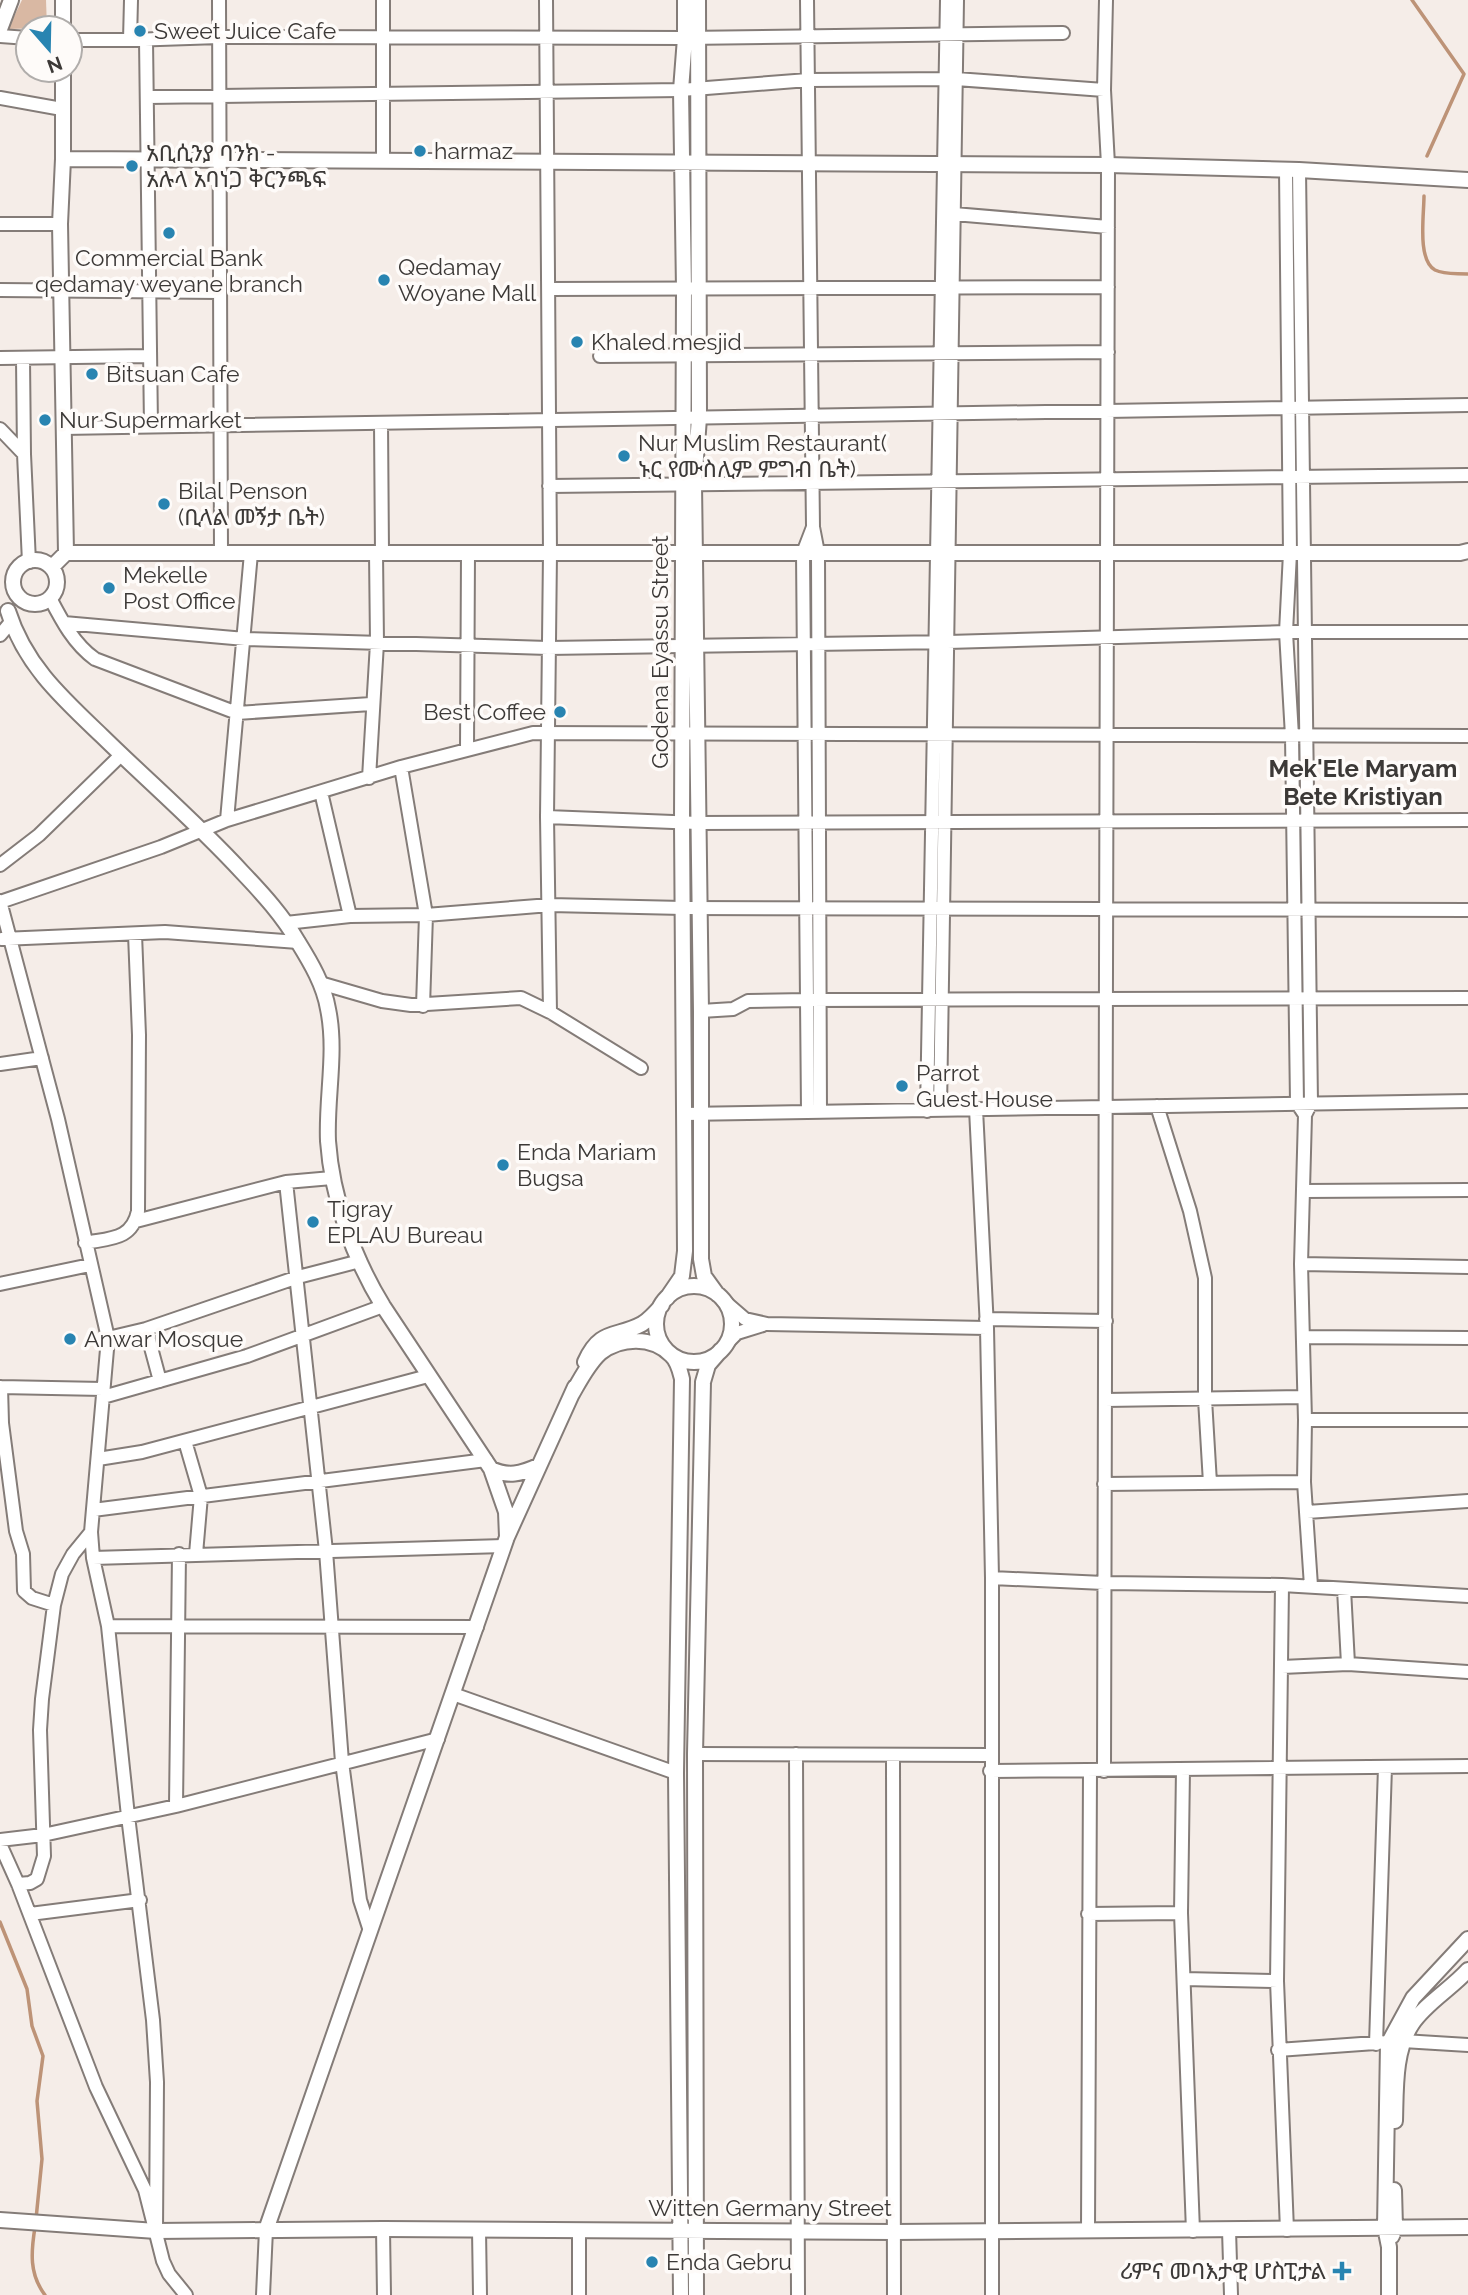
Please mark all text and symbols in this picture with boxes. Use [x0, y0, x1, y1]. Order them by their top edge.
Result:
north arrow [14, 14, 84, 84]
place label: Sweet Juice Cafe [154, 17, 336, 44]
marker: Sweet Juice Cafe [132, 23, 148, 39]
text: N [44, 52, 65, 78]
place label: harmaz [434, 137, 513, 164]
place label: አቢሲንያ ባንክ - አሉላ አባነጋ ቅርንጫፍ [146, 139, 327, 192]
marker: harmaz [412, 143, 428, 159]
marker: አቢሲንያ ባንክ - አሉላ አባነጋ ቅርንጫፍ [124, 158, 140, 174]
marker: Commercial Bank qedamay weyane branch [161, 225, 177, 241]
place label: Commercial Bank qedamay weyane branch [35, 244, 303, 297]
place label: Qedamay Woyane Mall [398, 253, 537, 306]
marker: Qedamay Woyane Mall [376, 272, 392, 288]
place label: Khaled mesjid [591, 328, 742, 355]
marker: Khaled mesjid [569, 334, 585, 350]
place label: Bitsuan Cafe [106, 360, 240, 387]
marker: Bitsuan Cafe [84, 366, 100, 382]
place label: Nur Supermarket [59, 406, 242, 433]
marker: Nur Supermarket [37, 412, 53, 428]
place label: Nur Muslim Restaurant( ኑር የሙስሊም ምግብ ቤት) [638, 429, 887, 482]
marker: Nur Muslim Restaurant( ኑር የሙስሊም ምግብ ቤት) [616, 448, 632, 464]
place label: Bilal Penson (ቢላል መኝታ ቤት) [178, 477, 325, 530]
marker: Bilal Penson (ቢላል መኝታ ቤት) [156, 496, 172, 512]
street label: Godena Eyassu Street [646, 535, 673, 769]
place label: Mekelle Post Office [123, 561, 236, 614]
marker: Mekelle Post Office [101, 580, 117, 596]
place label: Best Coffee [423, 698, 546, 725]
marker: Best Coffee [552, 704, 568, 720]
district label: Mek'Ele Maryam Bete Kristiyan [1269, 754, 1457, 811]
place label: Parrot Guest House [916, 1059, 1053, 1112]
marker: Parrot Guest House [894, 1078, 910, 1094]
place label: Enda Mariam Bugsa [517, 1138, 656, 1191]
marker: Enda Mariam Bugsa [495, 1157, 511, 1173]
place label: Tigray EPLAU Bureau [327, 1195, 483, 1248]
marker: Tigray EPLAU Bureau [305, 1214, 321, 1230]
place label: Anwar Mosque [84, 1325, 243, 1352]
marker: Anwar Mosque [62, 1331, 78, 1347]
street label: Witten Germany Street [648, 2194, 892, 2221]
place label: Enda Gebru [666, 2248, 792, 2275]
marker: Enda Gebru [644, 2254, 660, 2270]
place label: ሪምና መባእታዊ ሆስፒታል [1120, 2257, 1326, 2284]
marker: ሪምና መባእታዊ ሆስፒታል [1332, 2261, 1352, 2281]

